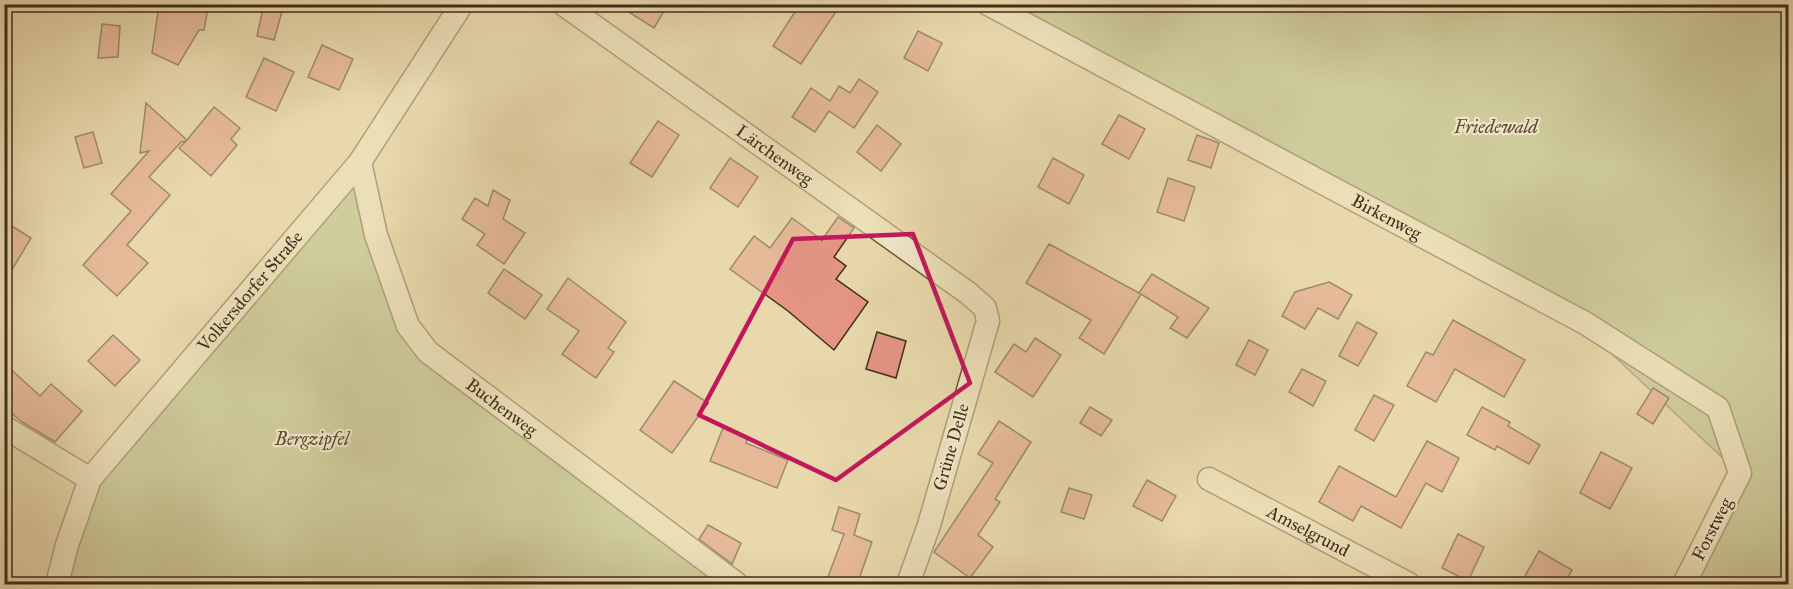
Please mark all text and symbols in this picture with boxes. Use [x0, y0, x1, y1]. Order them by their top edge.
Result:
park label: Friedewald [1453, 116, 1539, 138]
street label: Lärchenweg [732, 120, 818, 191]
street label: Birkenweg [1348, 189, 1426, 246]
street label: Volkersdorfer Straße [192, 226, 307, 357]
street label: Buchenweg [462, 373, 542, 442]
street label: Grüne Delle [928, 401, 974, 493]
park label: Bergzipfel [274, 428, 351, 451]
street label: Forstweg [1687, 493, 1738, 565]
street label: Amselgrund [1262, 500, 1353, 562]

